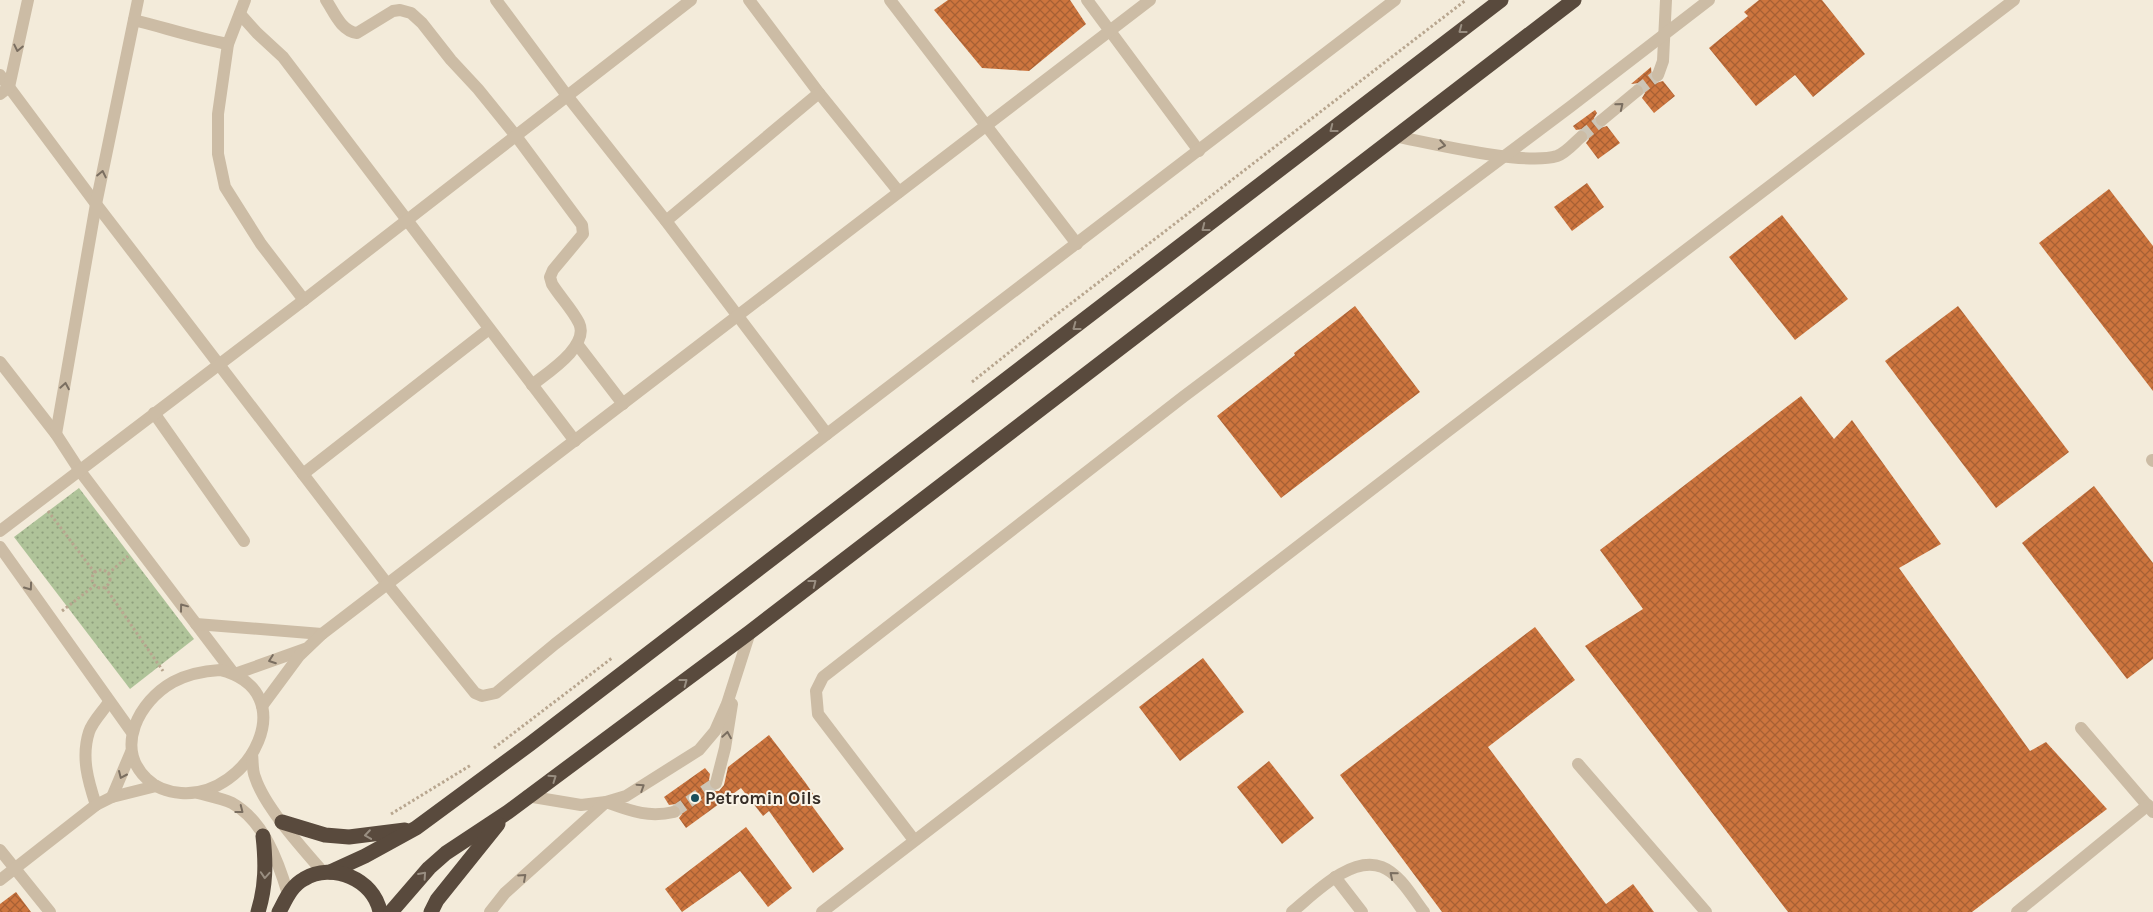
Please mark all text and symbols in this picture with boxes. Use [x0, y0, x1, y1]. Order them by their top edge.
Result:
one-way arrow [1459, 24, 1468, 32]
one-way arrow [13, 43, 23, 52]
one-way arrow [1614, 102, 1623, 111]
one-way arrow [1330, 123, 1339, 131]
one-way arrow [1438, 139, 1447, 149]
one-way arrow [96, 170, 107, 179]
one-way arrow [1201, 222, 1210, 231]
one-way arrow [1072, 321, 1082, 330]
one-way arrow [59, 382, 69, 390]
one-way arrow [807, 580, 817, 589]
one-way arrow [23, 581, 31, 590]
one-way arrow [180, 604, 188, 613]
one-way arrow [268, 655, 277, 665]
one-way arrow [678, 679, 687, 687]
one-way arrow [721, 731, 732, 739]
one-way arrow [117, 770, 128, 779]
one-way arrow [547, 775, 557, 784]
one-way arrow [636, 783, 645, 793]
place label: Petromin Oils [705, 787, 821, 809]
marker: Petromin Oils [689, 792, 701, 804]
one-way arrow [234, 805, 243, 813]
one-way arrow [363, 830, 372, 840]
one-way arrow [260, 871, 271, 879]
one-way arrow [417, 872, 426, 881]
one-way arrow [1389, 872, 1398, 881]
one-way arrow [518, 873, 527, 882]

